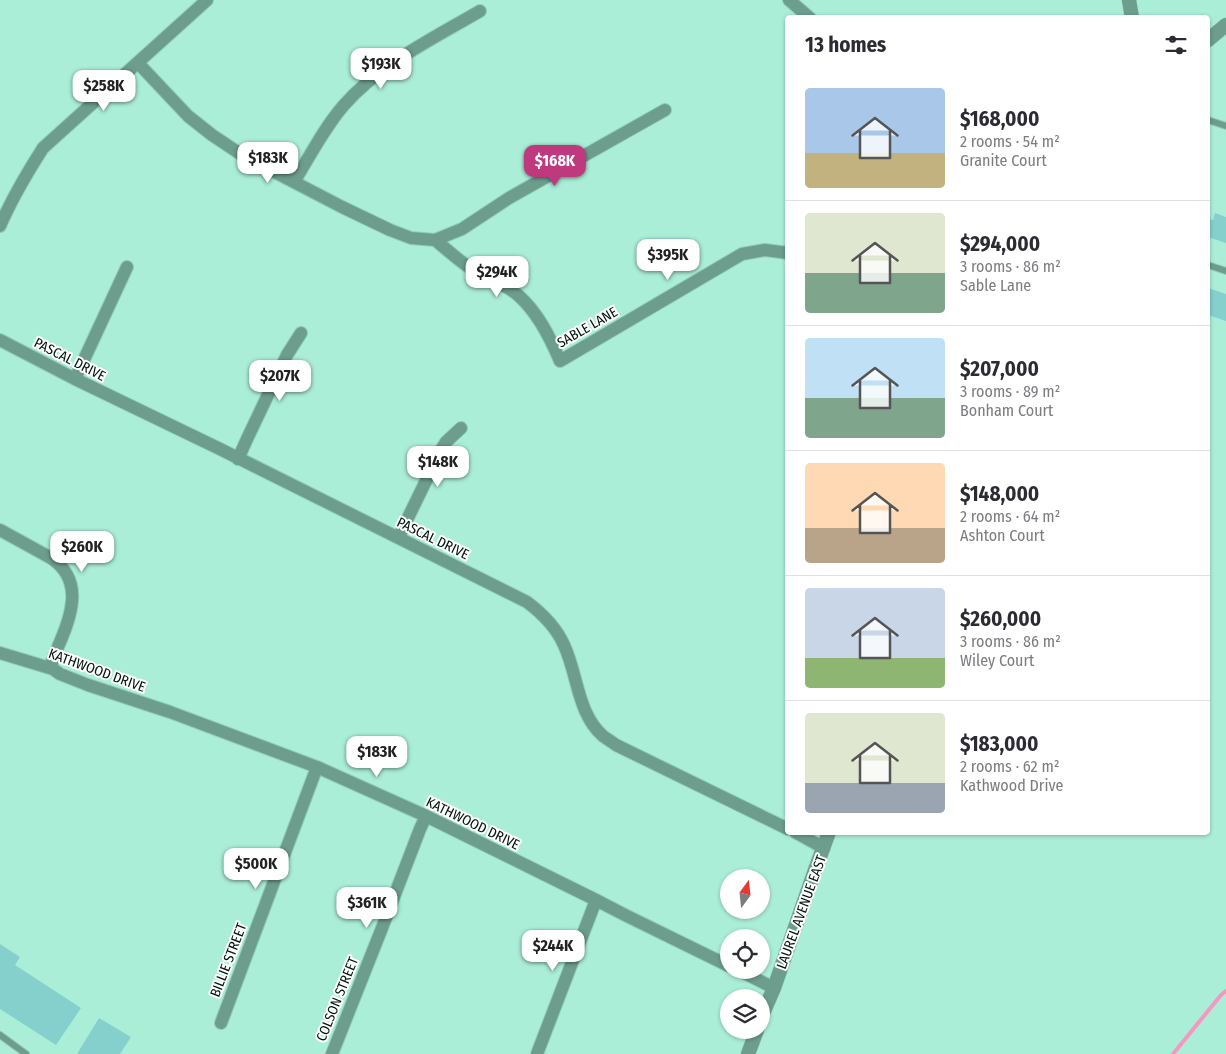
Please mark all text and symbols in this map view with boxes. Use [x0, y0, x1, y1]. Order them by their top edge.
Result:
icon: filters [1162, 31, 1190, 59]
text: 13 homes [805, 32, 886, 58]
pin: $193K [346, 48, 416, 90]
text: $193K [362, 54, 400, 73]
pin: $258K [69, 70, 139, 112]
text: $258K [84, 76, 124, 95]
text: $168,000 [960, 106, 1040, 132]
icon: home [845, 108, 905, 168]
text: 2 rooms · 54 m² [960, 132, 1060, 151]
pin: $183K [233, 142, 303, 184]
pin: $168K [520, 144, 590, 187]
text: $183K [248, 148, 288, 167]
text: $168K [535, 151, 575, 170]
text: Granite Court [960, 151, 1047, 170]
text: $294,000 [960, 231, 1040, 257]
icon: home [845, 233, 905, 293]
pin: $395K [633, 238, 703, 281]
text: $395K [648, 245, 688, 264]
pin: $294K [462, 256, 532, 298]
text: 3 rooms · 86 m² [960, 257, 1061, 276]
text: $294K [477, 262, 517, 281]
text: Sable Lane [960, 276, 1031, 295]
street label: SABLE LANE [554, 303, 621, 351]
street label: PASCAL DRIVE [31, 334, 109, 385]
text: $207,000 [960, 356, 1039, 382]
icon: home [845, 358, 905, 418]
pin: $207K [245, 360, 315, 402]
text: $207K [260, 366, 300, 385]
text: 3 rooms · 89 m² [960, 382, 1060, 401]
text: Bonham Court [960, 401, 1053, 420]
pin: $148K [403, 446, 473, 488]
text: $148K [418, 452, 458, 471]
text: $148,000 [960, 481, 1039, 507]
icon: home [845, 483, 905, 543]
text: 2 rooms · 64 m² [960, 507, 1060, 526]
street label: PASCAL DRIVE [394, 514, 472, 563]
text: Ashton Court [960, 526, 1045, 545]
pin: $260K [47, 530, 117, 573]
text: $260K [61, 537, 103, 556]
text: $260,000 [960, 606, 1041, 632]
icon: home [845, 608, 905, 668]
text: 3 rooms · 86 m² [960, 632, 1061, 651]
street label: KATHWOOD DRIVE [46, 645, 148, 696]
text: Wiley Court [960, 651, 1034, 670]
text: $183,000 [960, 731, 1038, 757]
icon: home [845, 733, 905, 793]
pin: $183K [342, 736, 412, 778]
text: $183K [357, 742, 397, 761]
text: 2 rooms · 62 m² [960, 757, 1059, 776]
text: Kathwood Drive [960, 776, 1063, 795]
street label: KATHWOOD DRIVE [423, 794, 523, 854]
pin: $500K [221, 848, 291, 890]
street label: LAUREL AVENUE EAST [773, 852, 830, 971]
text: $500K [235, 854, 277, 873]
north arrow [720, 869, 770, 919]
map controls [720, 869, 770, 1039]
pin: $361K [332, 886, 402, 929]
text: $361K [347, 893, 387, 912]
street label: BILLIE STREET [207, 920, 250, 999]
button: locate [720, 929, 770, 979]
pin: $244K [518, 930, 588, 972]
text: $244K [533, 936, 573, 955]
street label: COLSON STREET [313, 954, 362, 1044]
button: layers [720, 989, 770, 1039]

